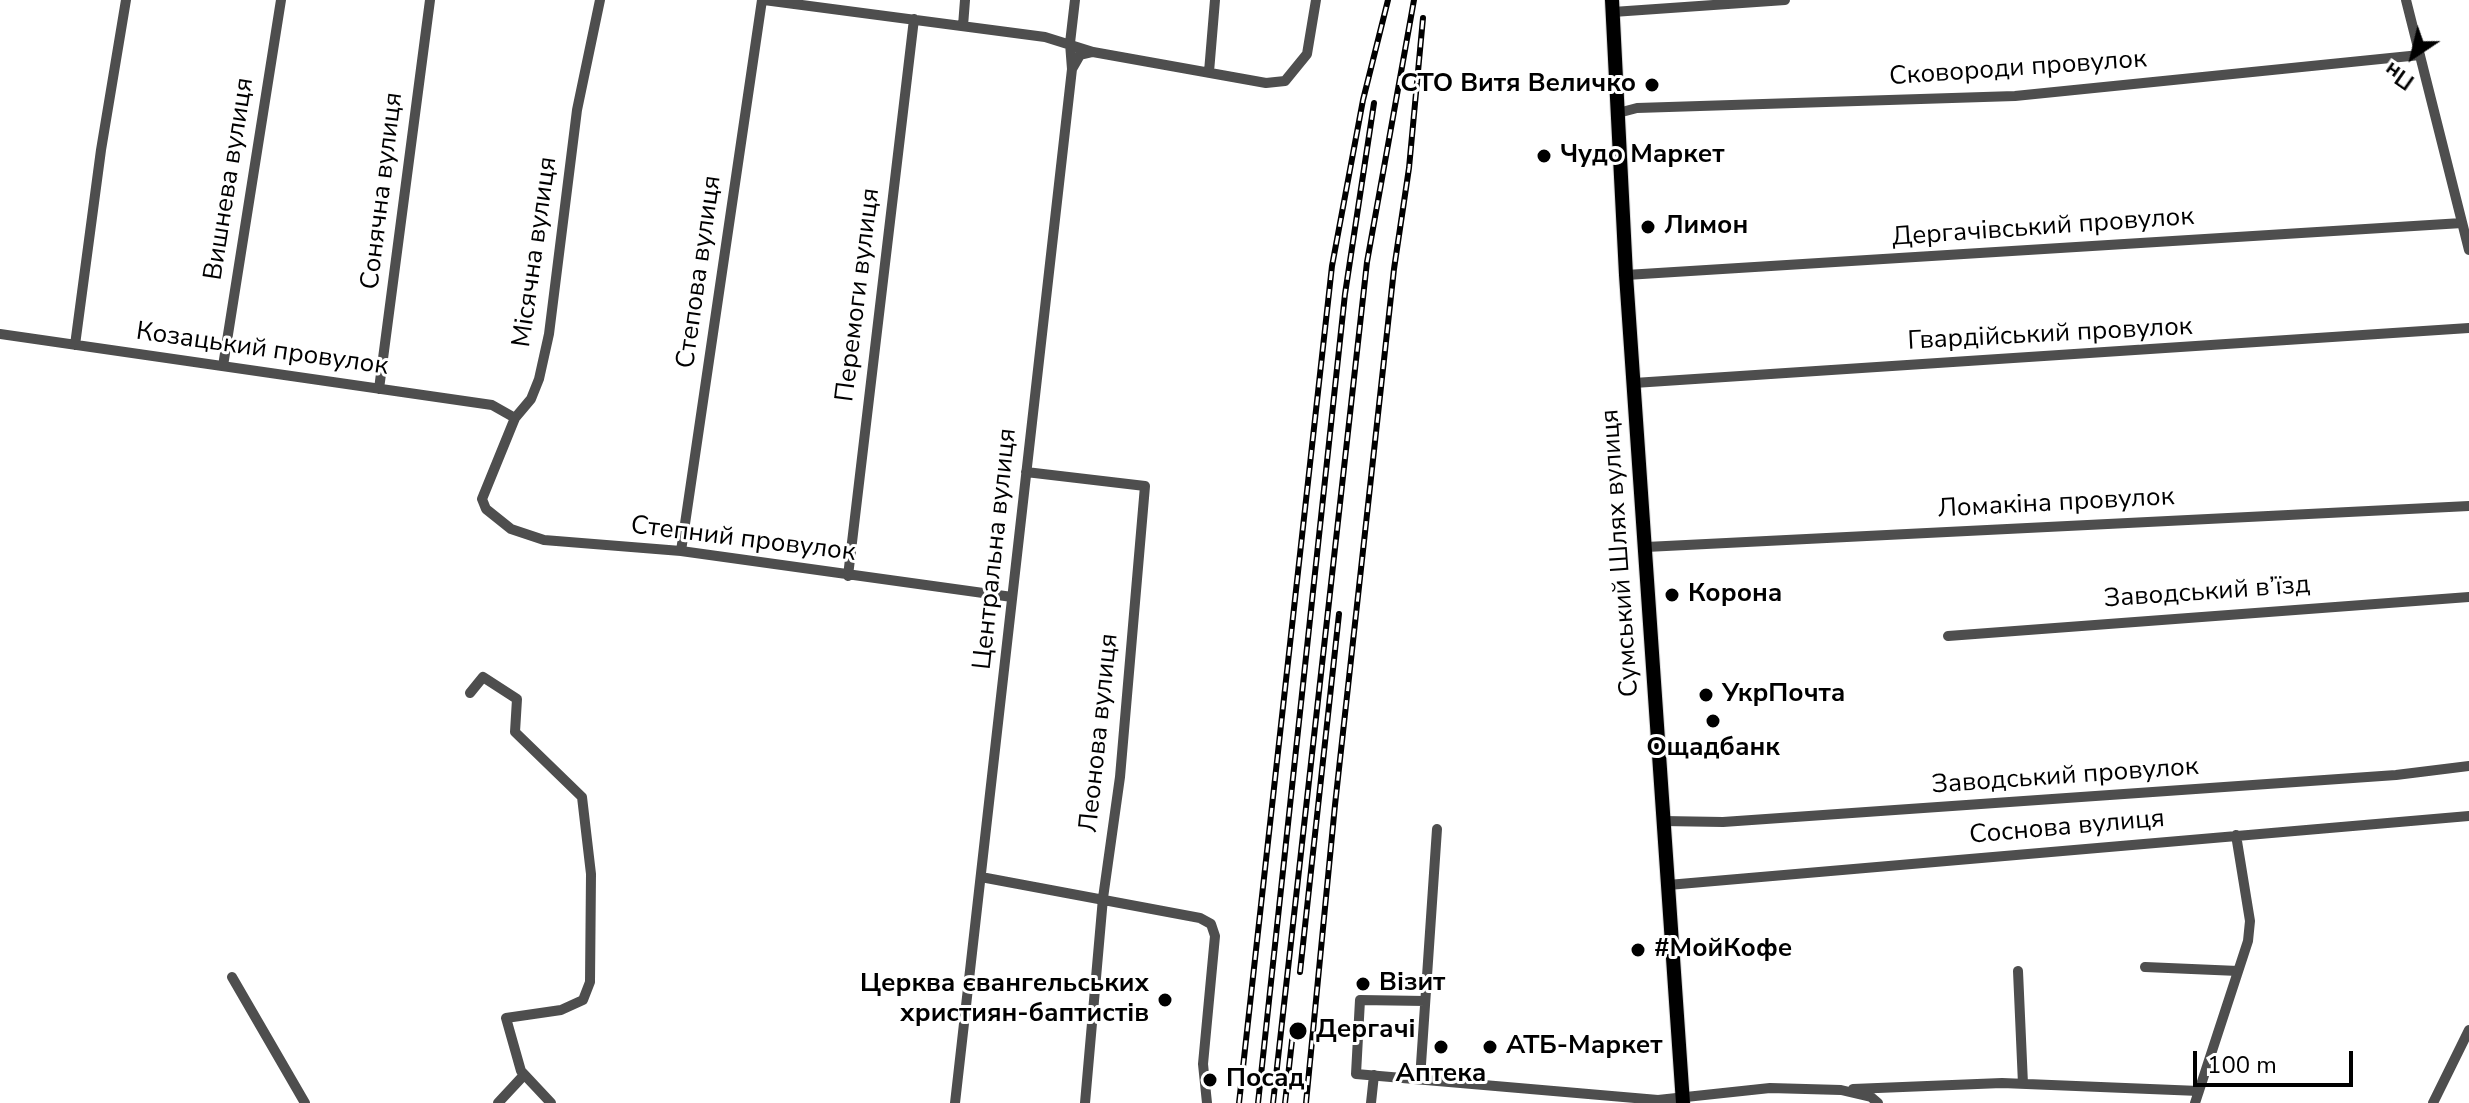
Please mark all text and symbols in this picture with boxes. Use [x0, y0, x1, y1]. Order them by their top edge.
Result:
north arrow [2373, 16, 2453, 96]
street label: Сковороди провулок [1888, 44, 2148, 94]
text: Пн [2378, 55, 2420, 97]
place label: СТО Витя Величко [1400, 69, 1636, 101]
street label: Вишнева вулиця [199, 76, 261, 282]
marker: СТО Витя Величко [1643, 76, 1661, 94]
street label: Сонячна вулиця [355, 91, 411, 291]
place label: Чудо Маркет [1560, 140, 1725, 172]
marker: Чудо Маркет [1535, 147, 1553, 165]
street label: Місячна вулиця [507, 155, 565, 349]
street label: Степова вулиця [671, 173, 729, 371]
street label: Перемоги вулиця [830, 186, 888, 404]
street label: Дергачівський провулок [1891, 202, 2195, 254]
place label: Лимон [1664, 211, 1748, 243]
marker: Лимон [1639, 218, 1657, 236]
street label: Гвардійський провулок [1907, 312, 2193, 358]
street label: Козацький провулок [134, 317, 390, 383]
street label: Сумський Шлях вулиця [1595, 408, 1647, 698]
street label: Центральна вулиця [968, 427, 1024, 671]
street label: Ломакіна провулок [1937, 482, 2175, 526]
street label: Степний провулок [629, 511, 857, 569]
street label: Заводський в’їзд [2103, 570, 2311, 616]
place label: Корона [1688, 579, 1782, 611]
marker: Корона [1663, 586, 1681, 604]
street label: Леонова вулиця [1074, 632, 1126, 834]
place label: УкрПочта [1722, 679, 1845, 711]
marker: УкрПочта [1697, 686, 1715, 704]
marker: Ощадбанк [1704, 712, 1722, 730]
place label: Ощадбанк [1646, 733, 1780, 765]
street label: Заводський провулок [1930, 752, 2200, 802]
street label: Соснова вулиця [1968, 804, 2166, 852]
place label: #МойКофе [1654, 934, 1792, 966]
marker: #МойКофе [1629, 941, 1647, 959]
place label: Візит [1379, 968, 1445, 1000]
place label: Церква євангельських християн-баптистів [860, 969, 1149, 1030]
marker: Візит [1354, 975, 1372, 993]
marker: Церква євангельських християн-баптистів [1156, 991, 1174, 1009]
place label: Дергачі [1316, 1015, 1416, 1047]
marker: Дергачі [1287, 1020, 1309, 1042]
place label: АТБ-Маркет [1506, 1031, 1662, 1063]
scale bar [2197, 1035, 2357, 1085]
marker: Аптека [1432, 1038, 1450, 1056]
marker: АТБ-Маркет [1481, 1038, 1499, 1056]
text: 100 m [2207, 1049, 2277, 1081]
place label: Аптека [1396, 1059, 1486, 1091]
place label: Посад [1226, 1064, 1305, 1096]
marker: Посад [1201, 1071, 1219, 1089]

